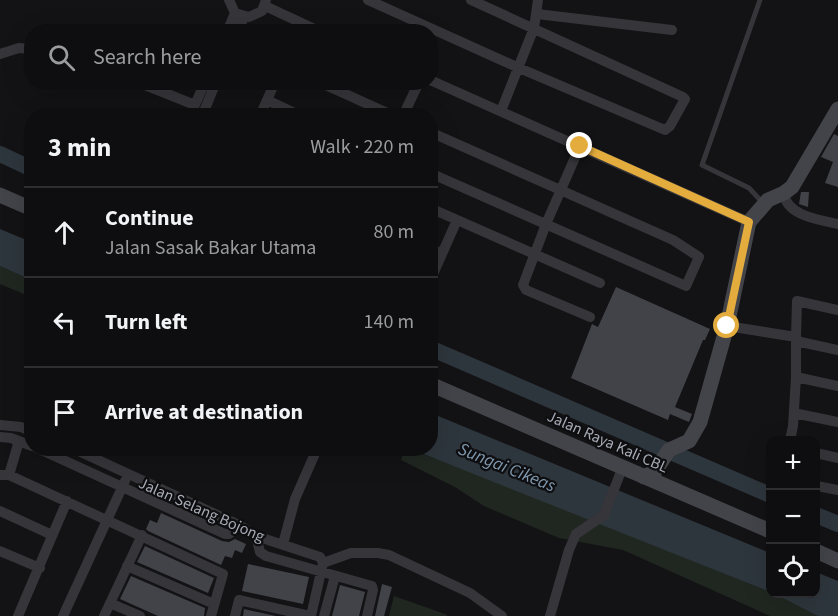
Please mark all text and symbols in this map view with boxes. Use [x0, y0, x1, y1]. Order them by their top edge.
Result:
search box [24, 24, 438, 90]
icon: search [45, 41, 78, 74]
text: Search here [93, 41, 201, 73]
text: 3 min [48, 129, 111, 166]
route end [566, 132, 592, 158]
text: Walk · 220 m [310, 133, 414, 161]
text: Continue [105, 202, 194, 234]
icon: ahead [48, 216, 81, 249]
text: 80 m [374, 218, 414, 246]
text: Jalan Sasak Bakar Utama [105, 234, 316, 262]
icon: left [48, 306, 81, 339]
text: Turn left [105, 306, 187, 338]
text: 140 m [364, 308, 414, 336]
route start [713, 312, 739, 338]
icon: arrive [48, 396, 81, 429]
text: Arrive at destination [105, 396, 303, 428]
street label: Jalan Raya Kali CBL [544, 405, 672, 479]
map controls [766, 436, 820, 598]
button: + [766, 436, 820, 490]
water label: Sungai Cikeas [454, 437, 559, 498]
street label: Jalan Selang Bojong [135, 472, 268, 548]
button: − [766, 490, 820, 544]
button: locate [766, 544, 820, 598]

